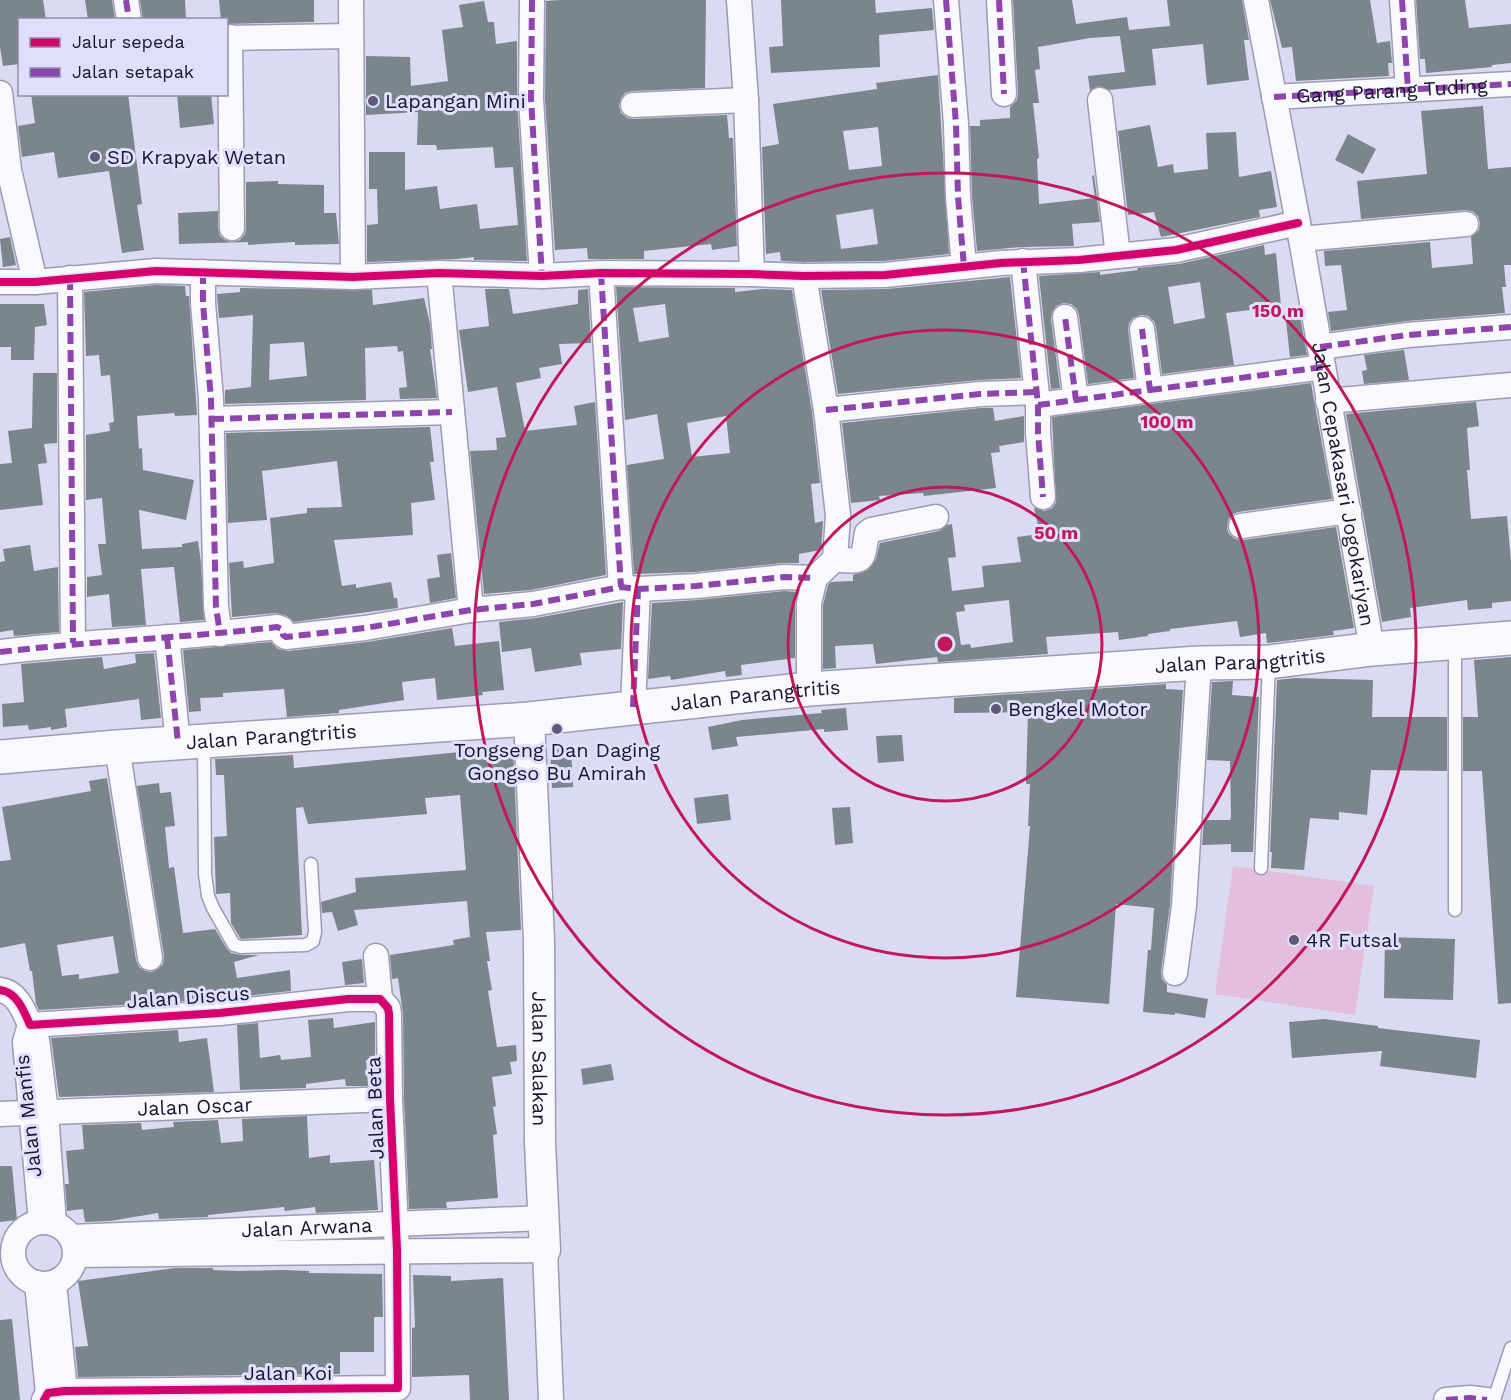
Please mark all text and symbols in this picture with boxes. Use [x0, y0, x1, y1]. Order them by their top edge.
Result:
legend [18, 18, 228, 96]
text: Jalur sepeda [72, 31, 185, 52]
text: Jalan setapak [72, 61, 194, 82]
street label: Gang Parang Tuding [1295, 73, 1489, 108]
place label: Lapangan Mini [385, 89, 526, 113]
marker: Lapangan Mini [366, 94, 380, 108]
place label: SD Krapyak Wetan [107, 145, 286, 169]
marker: SD Krapyak Wetan [88, 150, 102, 164]
text: 150 m [1252, 300, 1304, 321]
street label: Jalan Cepakasari Jogokariyan [1307, 340, 1380, 628]
text: 100 m [1140, 411, 1194, 432]
text: 50 m [1034, 522, 1078, 543]
centre of rings [935, 634, 955, 654]
street label: Jalan Parangtritis [1154, 643, 1327, 678]
street label: Jalan Parangtritis [669, 675, 841, 716]
place label: Bengkel Motor [1008, 697, 1148, 721]
marker: Bengkel Motor [989, 702, 1003, 716]
street label: Jalan Parangtritis [185, 719, 357, 754]
marker: Tongseng Dan Daging Gongso Bu Amirah [550, 722, 564, 736]
place label: Tongseng Dan Daging Gongso Bu Amirah [454, 738, 661, 785]
place label: 4R Futsal [1306, 928, 1398, 952]
marker: 4R Futsal [1287, 933, 1301, 947]
street label: Jalan Discus [126, 981, 250, 1013]
street label: Jalan Salakan [527, 991, 552, 1126]
street label: Jalan Manfis [10, 1053, 46, 1179]
street label: Jalan Beta [361, 1056, 389, 1160]
street label: Jalan Oscar [137, 1092, 253, 1121]
street label: Jalan Arwana [241, 1213, 373, 1242]
street label: Jalan Koi [244, 1361, 332, 1385]

